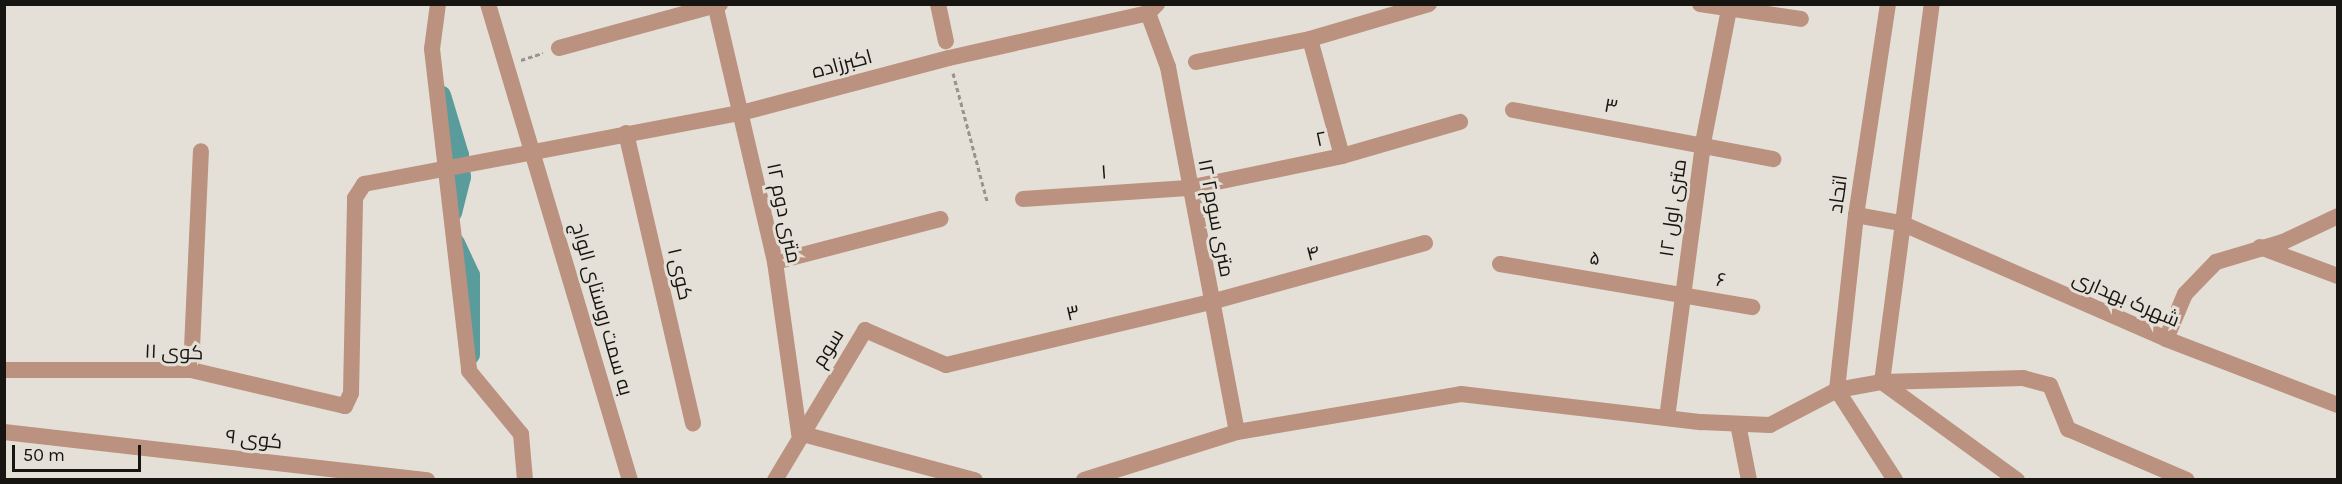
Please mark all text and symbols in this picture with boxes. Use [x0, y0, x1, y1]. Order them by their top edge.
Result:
street label: اکبرزاده [809, 44, 875, 84]
street label: ۳ [1602, 93, 1620, 119]
street label: ۲ [1313, 126, 1329, 152]
street label: ۱۲ متری سوم۲ [1193, 157, 1239, 279]
street label: ۱۲ متری اول [1654, 158, 1692, 258]
street label: ۱ [1100, 160, 1108, 184]
street label: ۱۲ متری دوم [762, 161, 806, 265]
street label: اتحاد [1823, 173, 1853, 215]
street label: به سمت روستای الواج [566, 219, 638, 399]
street label: ۴ [1303, 240, 1323, 266]
street label: ۵ [1588, 245, 1602, 271]
street label: کوی ۱ [662, 246, 698, 302]
street label: شهرک بهداری [2069, 266, 2183, 332]
street label: ۶ [1714, 267, 1728, 293]
street label: ۳ [1064, 300, 1082, 326]
street label: سوم [807, 324, 849, 372]
street label: کوی ۱۱ [144, 339, 204, 365]
street label: کوی ۹ [224, 424, 284, 454]
scale bar [15, 433, 144, 471]
text: 50 m [23, 444, 65, 466]

